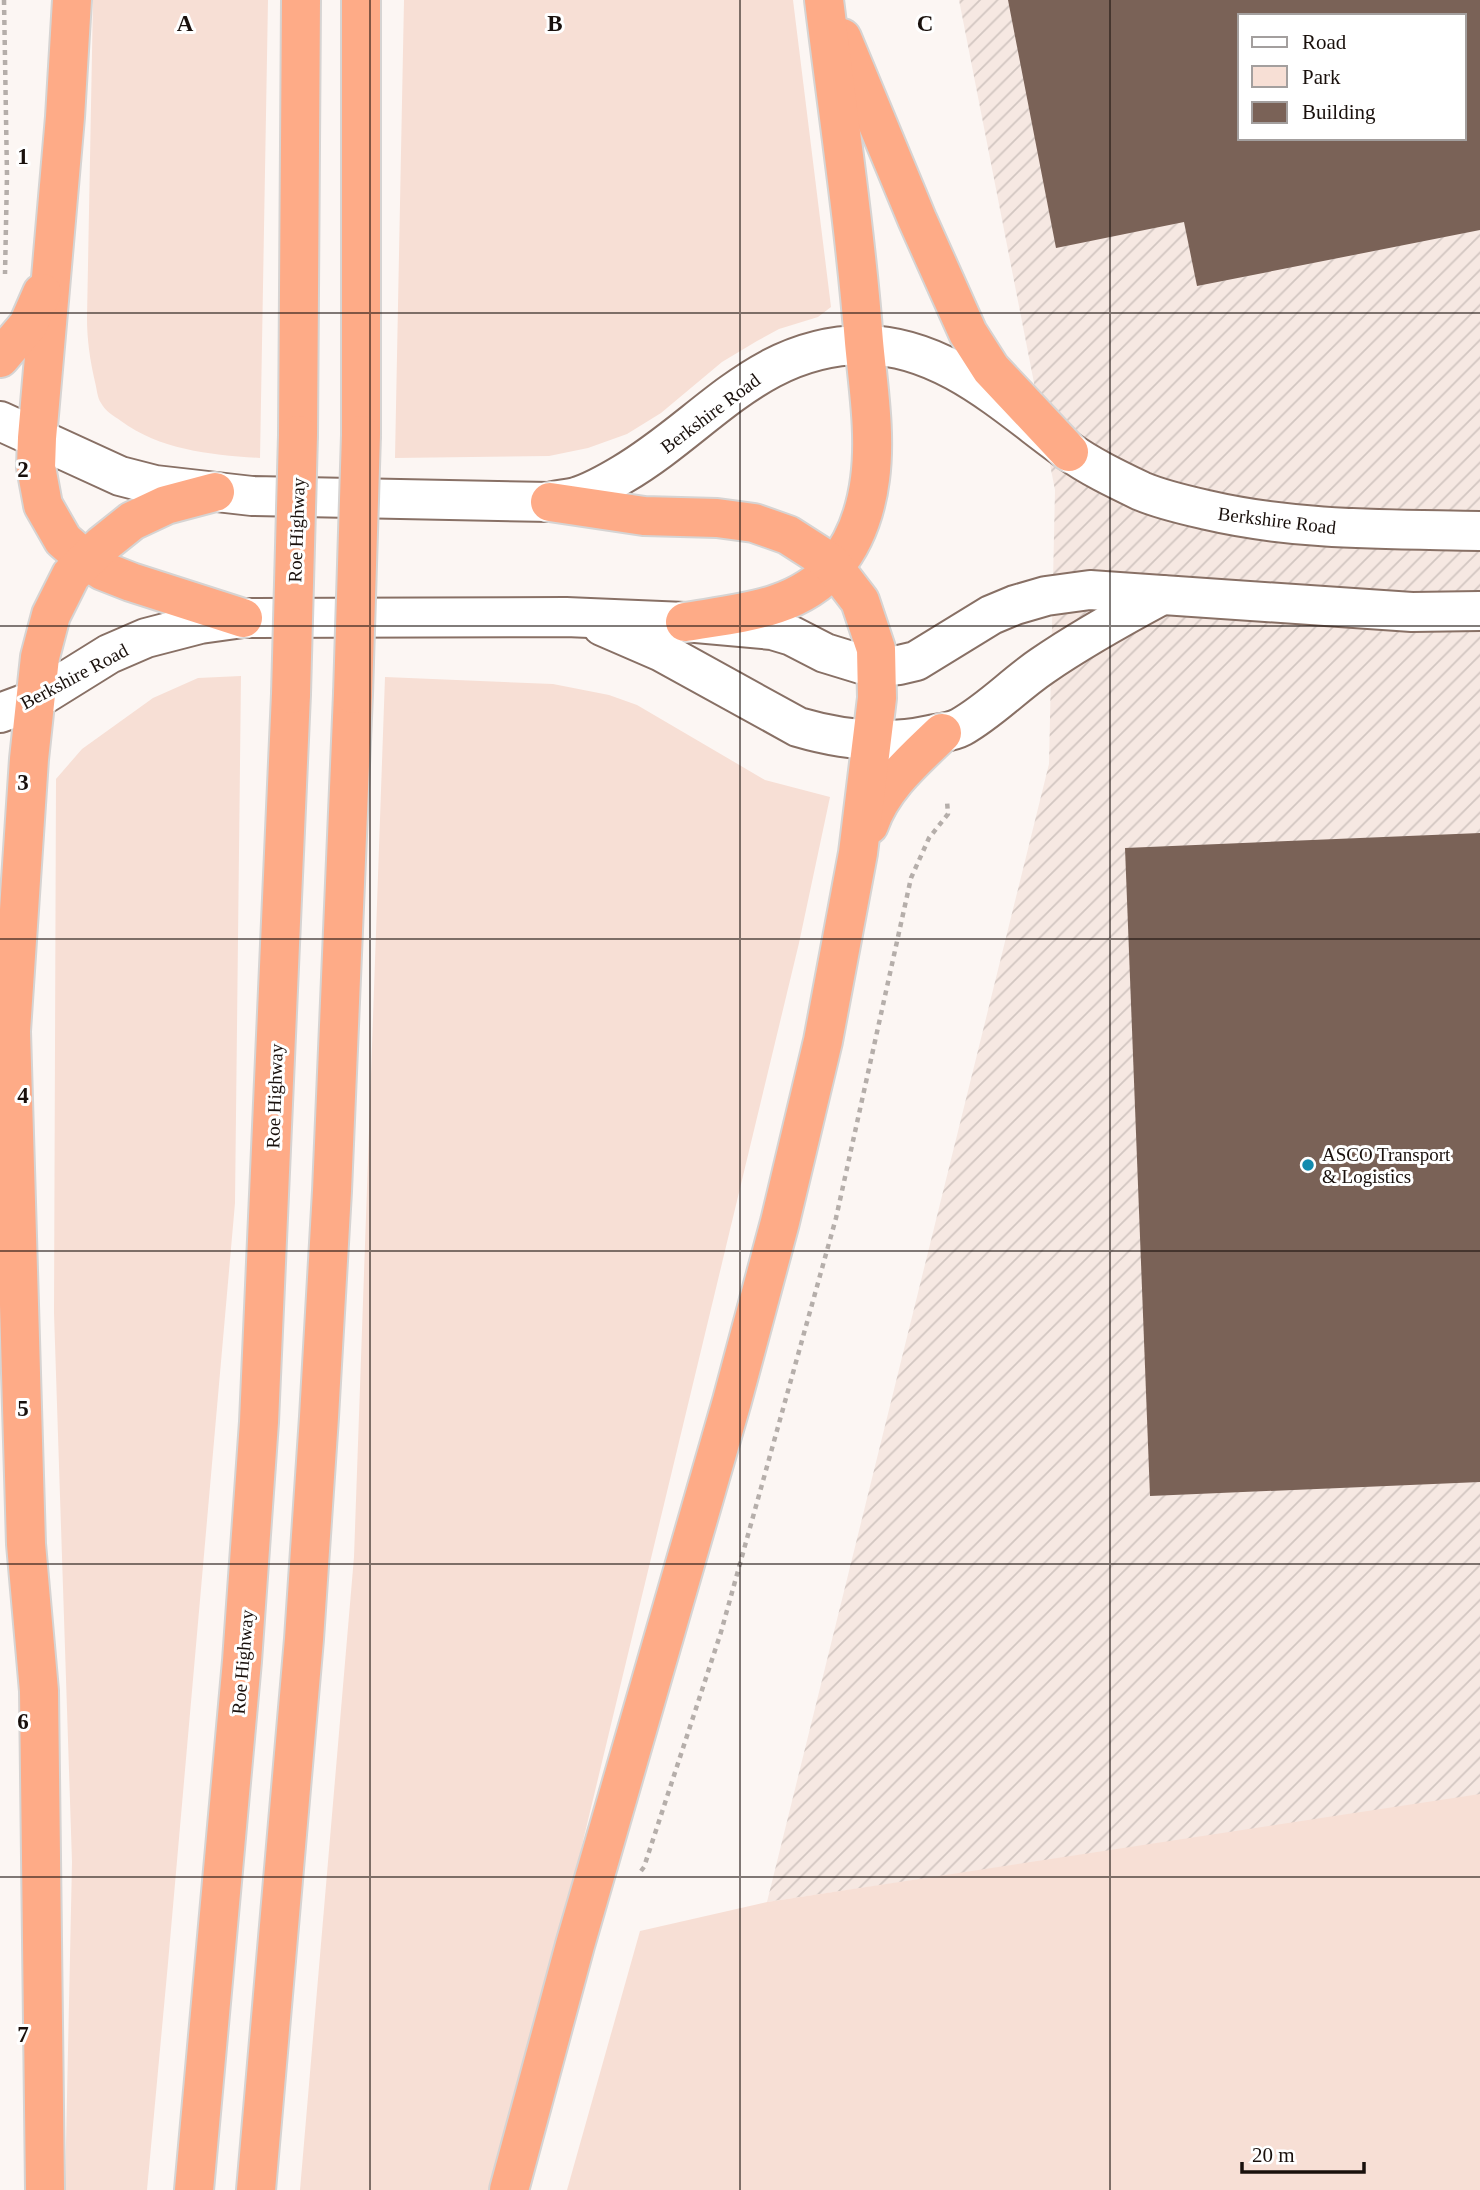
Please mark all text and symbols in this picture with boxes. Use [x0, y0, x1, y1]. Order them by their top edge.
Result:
text: A [177, 11, 194, 36]
text: B [547, 11, 563, 36]
text: C [917, 11, 933, 36]
legend [1238, 14, 1466, 140]
text: Road [1302, 30, 1347, 54]
text: Park [1302, 65, 1341, 89]
text: Building [1302, 100, 1376, 124]
text: 1 [17, 144, 29, 169]
street label: Berkshire Road [657, 369, 764, 458]
text: 2 [17, 457, 29, 482]
street label: Roe Highway [284, 477, 309, 583]
street label: Berkshire Road [1217, 503, 1338, 538]
street label: Berkshire Road [17, 639, 132, 714]
text: 3 [17, 770, 29, 795]
street label: Roe Highway [262, 1043, 287, 1149]
text: 4 [17, 1083, 29, 1108]
place label: ASCO Transport & Logistics [1322, 1144, 1451, 1187]
marker: ASCO Transport & Logistics [1300, 1157, 1316, 1173]
text: 5 [17, 1396, 29, 1421]
street label: Roe Highway [227, 1608, 258, 1715]
text: 6 [17, 1709, 29, 1734]
text: 7 [17, 2022, 29, 2047]
scale bar [1242, 2130, 1364, 2174]
text: 20 m [1252, 2143, 1295, 2167]

